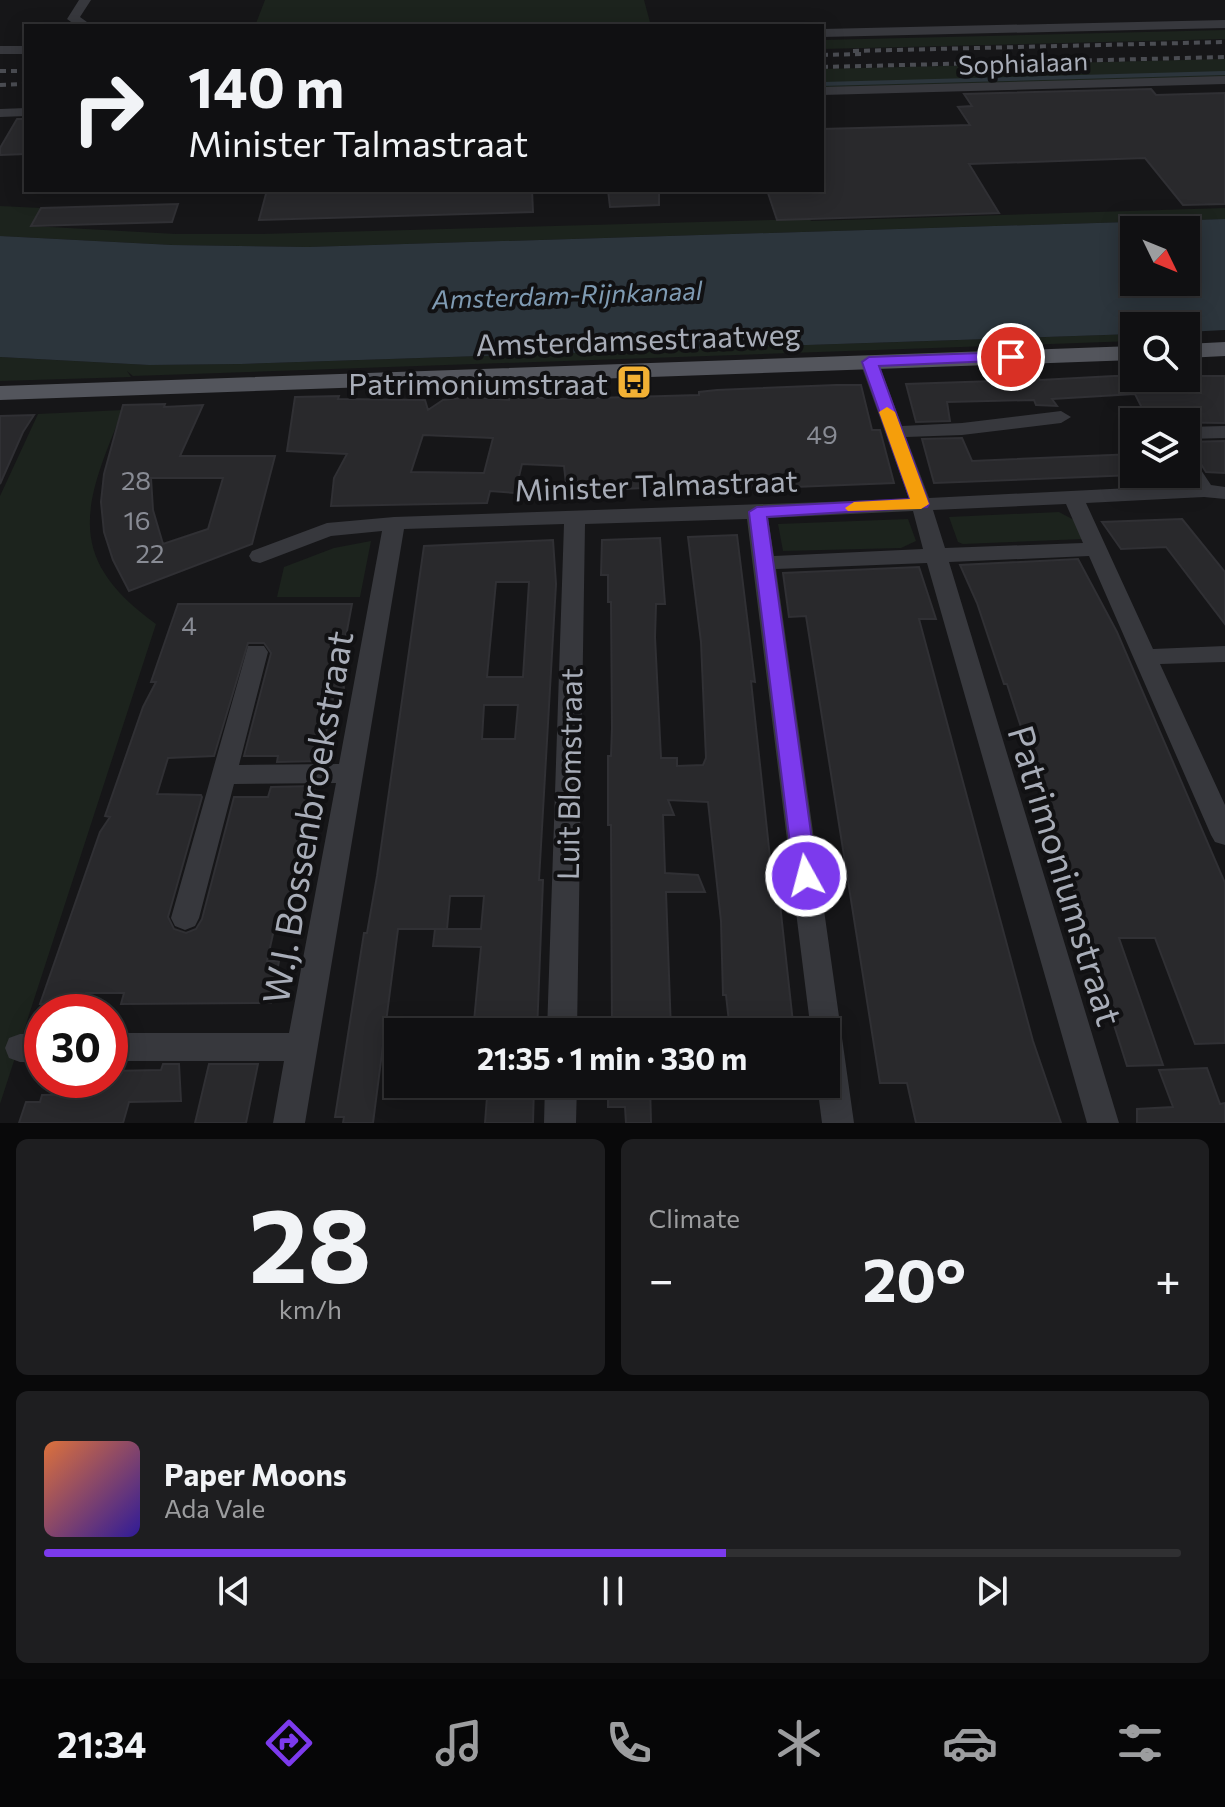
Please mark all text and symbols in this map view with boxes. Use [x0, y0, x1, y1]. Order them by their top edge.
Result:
street label: Sophialaan [957, 44, 1089, 80]
text: 140 m [188, 51, 344, 120]
icon: right [56, 56, 160, 160]
text: Minister Talmastraat [188, 120, 528, 164]
north arrow [1120, 216, 1200, 296]
map controls [1120, 216, 1200, 488]
water label: Amsterdam-Rijnkanaal [430, 274, 704, 314]
button: search [1120, 312, 1200, 392]
street label: Amsterdamsestraatweg [475, 314, 801, 362]
pin [977, 323, 1045, 391]
icon: arrive [989, 335, 1033, 379]
bus stop icon: Patrimoniumstraat [615, 363, 653, 401]
place label: Patrimoniumstraat [348, 364, 608, 401]
button: layers [1120, 408, 1200, 488]
house number: 49 [806, 418, 838, 449]
street label: Minister Talmastraat [514, 461, 798, 507]
house number: 28 [121, 464, 151, 495]
house number: 16 [124, 504, 150, 535]
house number: 22 [136, 537, 164, 568]
house number: 4 [181, 609, 197, 640]
street label: W.J. Bossenbroekstraat [251, 627, 361, 1007]
street label: Luit Blomstraat [548, 668, 588, 880]
street label: Patrimoniumstraat [1000, 720, 1134, 1030]
position arrow [764, 834, 848, 918]
speed limit sign: 30 [24, 994, 128, 1098]
text: 21:35 · 1 min · 330 m [477, 1039, 747, 1076]
text: 28 [249, 1177, 372, 1304]
text: Climate [649, 1202, 740, 1233]
text: 20° [863, 1241, 966, 1314]
text: − [649, 1251, 674, 1305]
text: + [1155, 1251, 1181, 1305]
text: km/h [279, 1293, 342, 1324]
text: Paper Moons [164, 1455, 347, 1492]
text: Ada Vale [164, 1492, 265, 1523]
icon: previous [212, 1569, 256, 1613]
icon: pause [591, 1569, 635, 1613]
icon: next [970, 1569, 1014, 1613]
icon: directions [261, 1715, 317, 1771]
icon: music [431, 1715, 487, 1771]
icon: phone [601, 1715, 657, 1771]
icon: climate [771, 1715, 827, 1771]
icon: car [942, 1715, 998, 1771]
icon: filters [1112, 1715, 1168, 1771]
text: 21:34 [57, 1721, 146, 1765]

